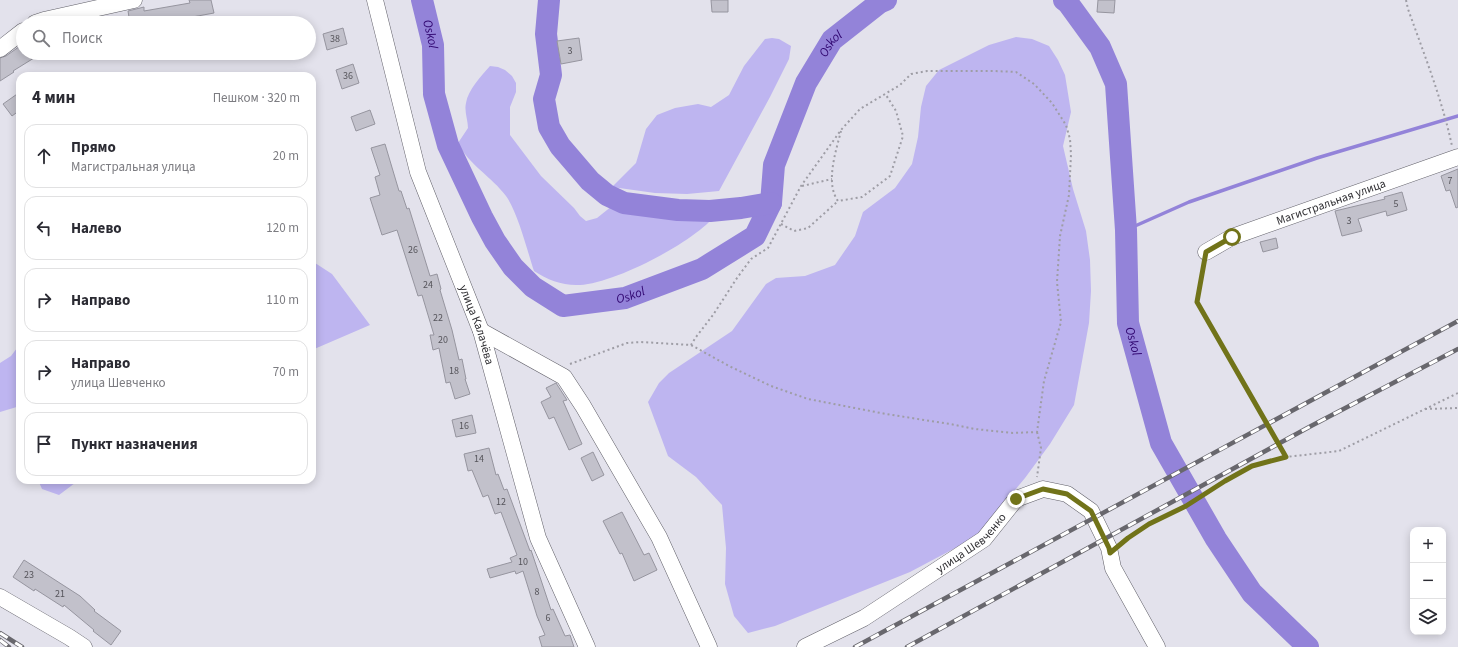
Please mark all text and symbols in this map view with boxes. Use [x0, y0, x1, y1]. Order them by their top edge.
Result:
search box [16, 16, 316, 60]
water label: Oskol [418, 18, 442, 49]
water label: Oskol [815, 26, 847, 61]
icon: search [30, 27, 52, 49]
text: Поиск [62, 28, 103, 49]
house number: 38 [330, 32, 340, 46]
house number: 3 [568, 44, 573, 58]
house number: 36 [343, 69, 353, 83]
text: 4 мин [32, 86, 75, 110]
text: Пешком · 320 m [213, 89, 300, 107]
text: Прямо [71, 137, 116, 158]
icon: ahead [33, 145, 55, 167]
text: 20 m [273, 147, 299, 165]
text: Магистральная улица [71, 158, 196, 176]
house number: 7 [1448, 174, 1453, 188]
street label: Магистральная улица [1274, 175, 1388, 229]
house number: 5 [1394, 197, 1399, 211]
house number: 3 [1347, 214, 1352, 228]
icon: left [33, 217, 55, 239]
text: Налево [71, 218, 122, 239]
text: 120 m [266, 219, 299, 237]
route start [1223, 228, 1241, 246]
house number: 26 [408, 243, 418, 257]
house number: 24 [423, 278, 433, 292]
street label: улица Калачёва [455, 282, 498, 367]
water label: Oskol [615, 282, 648, 308]
icon: right [33, 289, 55, 311]
text: Направо [71, 290, 130, 311]
text: 110 m [266, 291, 299, 309]
house number: 22 [433, 311, 443, 325]
water label: Oskol [1120, 325, 1146, 359]
house number: 20 [438, 333, 448, 347]
text: Направо [71, 353, 130, 374]
icon: right [33, 361, 55, 383]
text: 70 m [273, 363, 299, 381]
house number: 18 [449, 364, 459, 378]
text: улица Шевченко [71, 374, 166, 392]
house number: 16 [459, 419, 469, 433]
icon: arrive [33, 433, 55, 455]
text: Пункт назначения [71, 434, 198, 455]
house number: 14 [474, 452, 484, 466]
route end [1007, 490, 1025, 508]
house number: 12 [496, 495, 506, 509]
street label: улица Шевченко [932, 509, 1010, 577]
map controls [1410, 527, 1446, 635]
button: + [1410, 527, 1446, 563]
house number: 10 [518, 555, 528, 569]
button: − [1410, 563, 1446, 599]
house number: 23 [24, 568, 34, 582]
house number: 8 [535, 585, 540, 599]
house number: 21 [55, 587, 65, 601]
button: layers [1410, 599, 1446, 635]
house number: 6 [546, 611, 551, 625]

